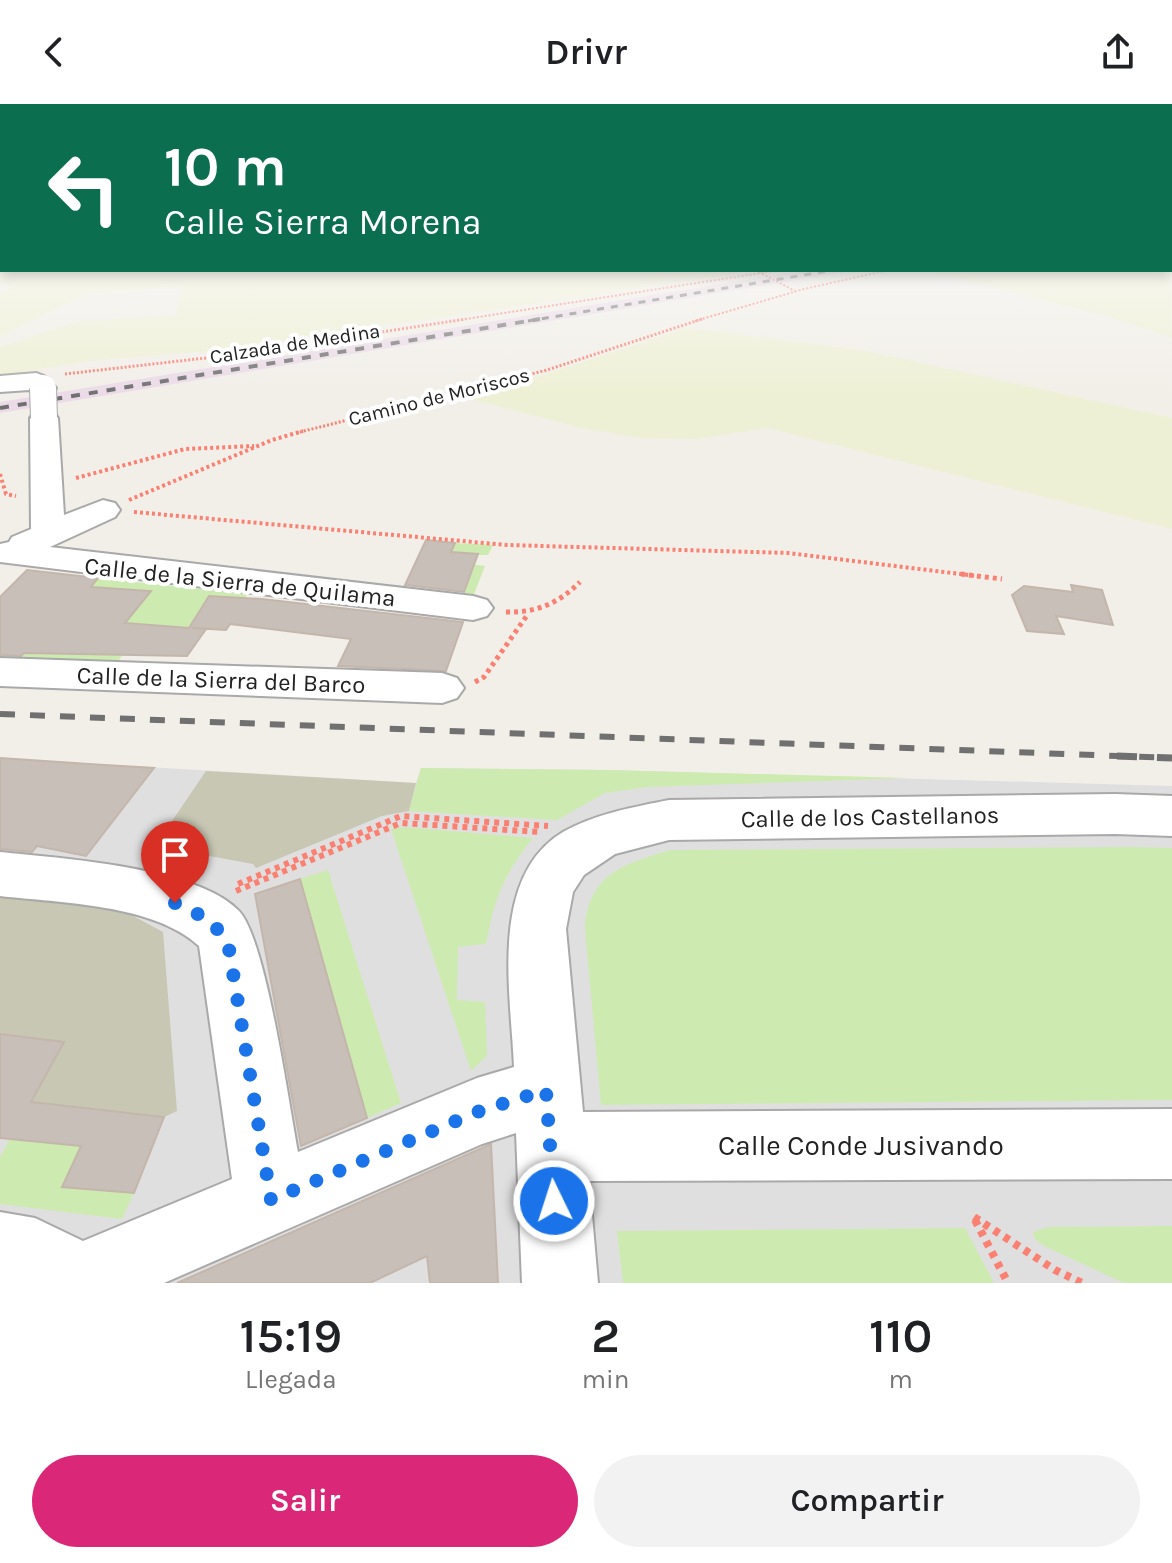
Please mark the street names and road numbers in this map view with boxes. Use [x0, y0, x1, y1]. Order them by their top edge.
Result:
street label: Calzada de Medina [208, 319, 382, 369]
street label: Camino de Moriscos [346, 363, 532, 431]
street label: Calle de la Sierra de Quilama [83, 552, 397, 612]
street label: Calle de la Sierra del Barco [76, 661, 366, 699]
street label: Calle de los Castellanos [741, 801, 999, 833]
street label: Calle Conde Jusivando [718, 1129, 1004, 1162]

